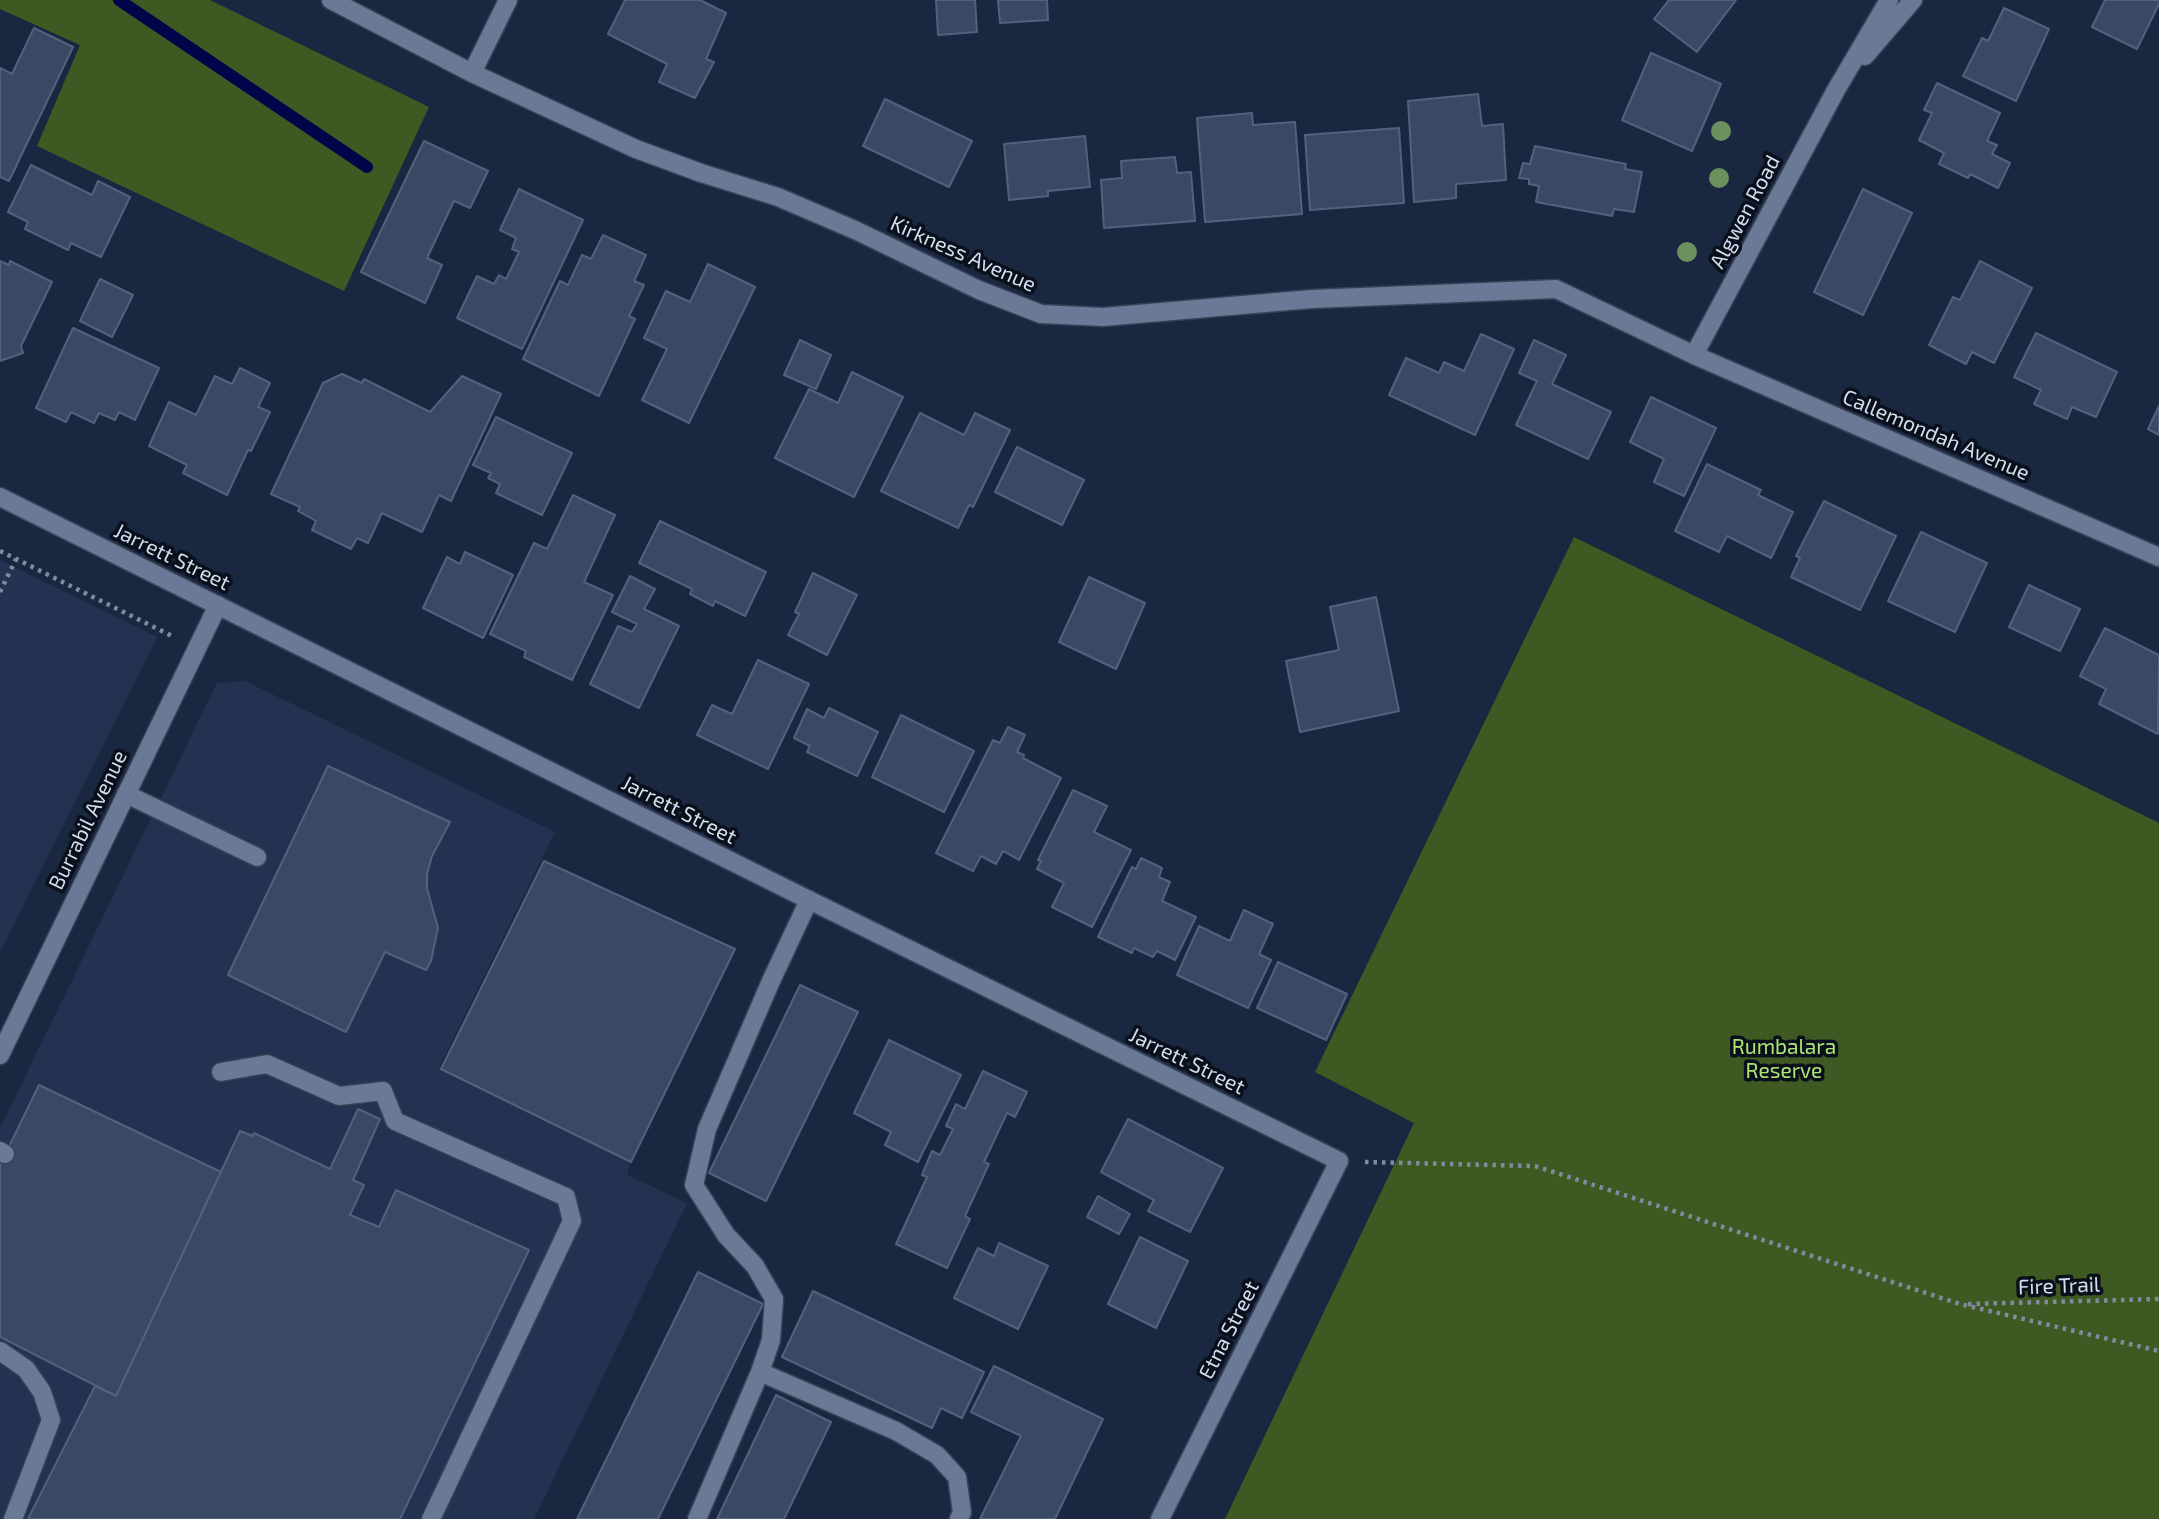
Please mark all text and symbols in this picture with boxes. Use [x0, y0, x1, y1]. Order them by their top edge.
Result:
street label: Algwen Road [1705, 151, 1785, 273]
street label: Kirkness Avenue [886, 211, 1040, 297]
street label: Callemondah Avenue [1839, 384, 2033, 486]
street label: Jarrett Street [110, 518, 234, 596]
street label: Burrabil Avenue [43, 746, 133, 894]
street label: Jarrett Street [617, 770, 741, 850]
street label: Jarrett Street [1125, 1022, 1249, 1100]
park label: Rumbalara Reserve [1732, 1034, 1836, 1084]
street label: Fire Trail [2017, 1272, 2101, 1300]
street label: Etna Street [1194, 1277, 1264, 1383]

